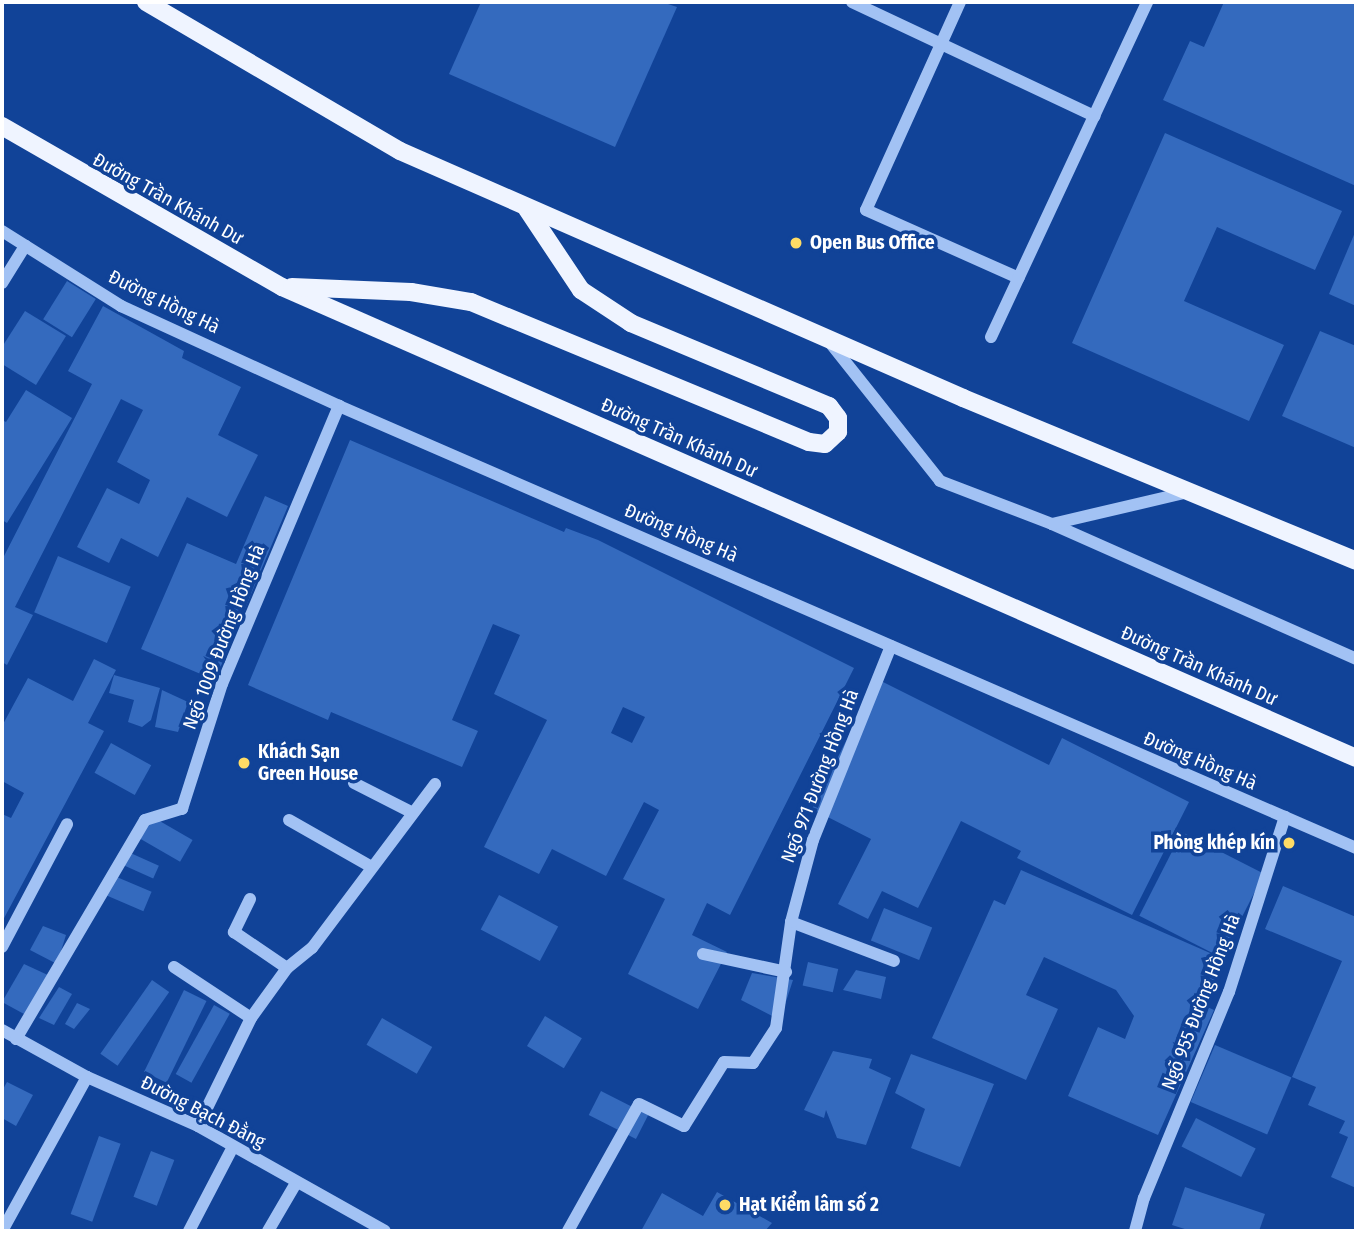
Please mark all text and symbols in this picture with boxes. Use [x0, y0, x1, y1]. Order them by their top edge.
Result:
street label: Đường Trần Khánh Dư [89, 148, 247, 250]
place label: Open Bus Office [810, 232, 935, 254]
marker: Open Bus Office [788, 235, 804, 251]
street label: Đường Hồng Hà [105, 265, 223, 339]
street label: Đường Trần Khánh Dư [597, 393, 761, 483]
street label: Đường Hồng Hà [621, 499, 741, 567]
street label: Ngõ 1009 Đường Hồng Hà [178, 541, 270, 733]
street label: Đường Trần Khánh Dư [1117, 621, 1281, 711]
street label: Ngõ 971 Đường Hồng Hà [776, 686, 864, 866]
street label: Đường Hồng Hà [1140, 727, 1260, 795]
place label: Khách Sạn Green House [258, 741, 358, 785]
marker: Khách Sạn Green House [236, 755, 252, 771]
place label: Phòng khép kín [1154, 832, 1275, 854]
marker: Phòng khép kín [1281, 835, 1297, 851]
street label: Ngõ 955 Đường Hồng Hà [1157, 911, 1245, 1093]
street label: Đường Bạch Đằng [137, 1071, 269, 1153]
place label: Hạt Kiểm lâm số 2 [739, 1194, 879, 1216]
marker: Hạt Kiểm lâm số 2 [717, 1197, 733, 1213]

